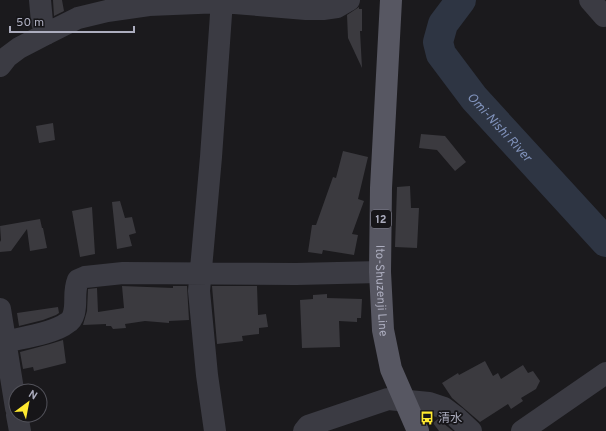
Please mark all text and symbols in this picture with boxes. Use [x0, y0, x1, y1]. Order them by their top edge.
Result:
scale bar [10, 8, 134, 34]
text: 50 m [16, 15, 44, 31]
water label: Omi-Nishi River [463, 90, 535, 167]
road number: 12 [371, 210, 391, 228]
street label: Ito-Shuzenji Line [371, 245, 391, 338]
north arrow [8, 383, 48, 423]
text: N [26, 387, 40, 403]
bus stop icon: 清水 [419, 410, 435, 426]
place label: 清水 [438, 411, 462, 427]

